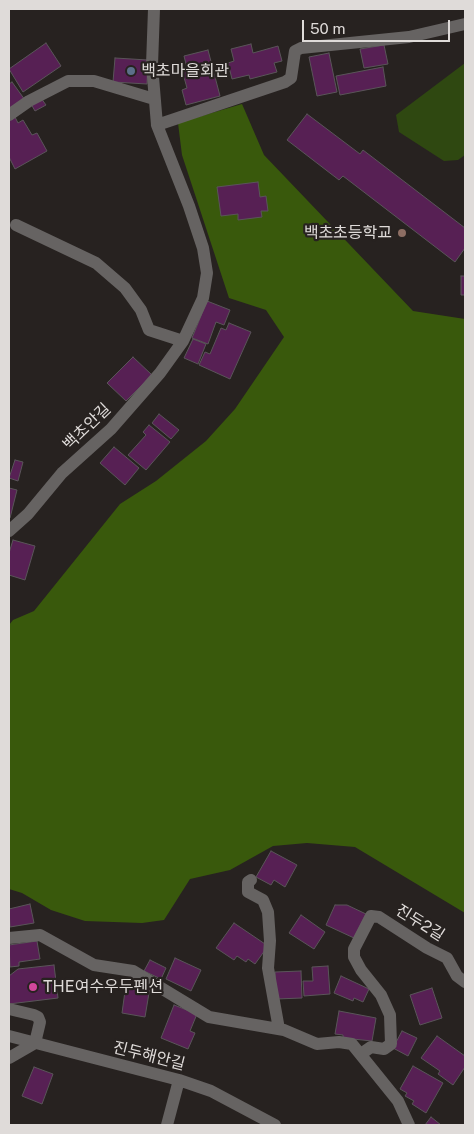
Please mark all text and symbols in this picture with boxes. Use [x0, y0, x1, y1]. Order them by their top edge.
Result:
scale bar [304, 10, 452, 42]
text: 50 m [310, 20, 345, 37]
place label: 백초마을회관 [141, 61, 229, 81]
marker: 백초마을회관 [125, 65, 137, 77]
place label: 백초초등학교 [304, 223, 392, 243]
marker: 백초초등학교 [396, 227, 408, 239]
street label: 백초안길 [59, 400, 115, 454]
street label: 진두2길 [392, 901, 448, 945]
place label: THE여수우두펜션 [43, 977, 163, 997]
marker: THE여수우두펜션 [27, 981, 39, 993]
street label: 진두해안길 [111, 1038, 187, 1074]

